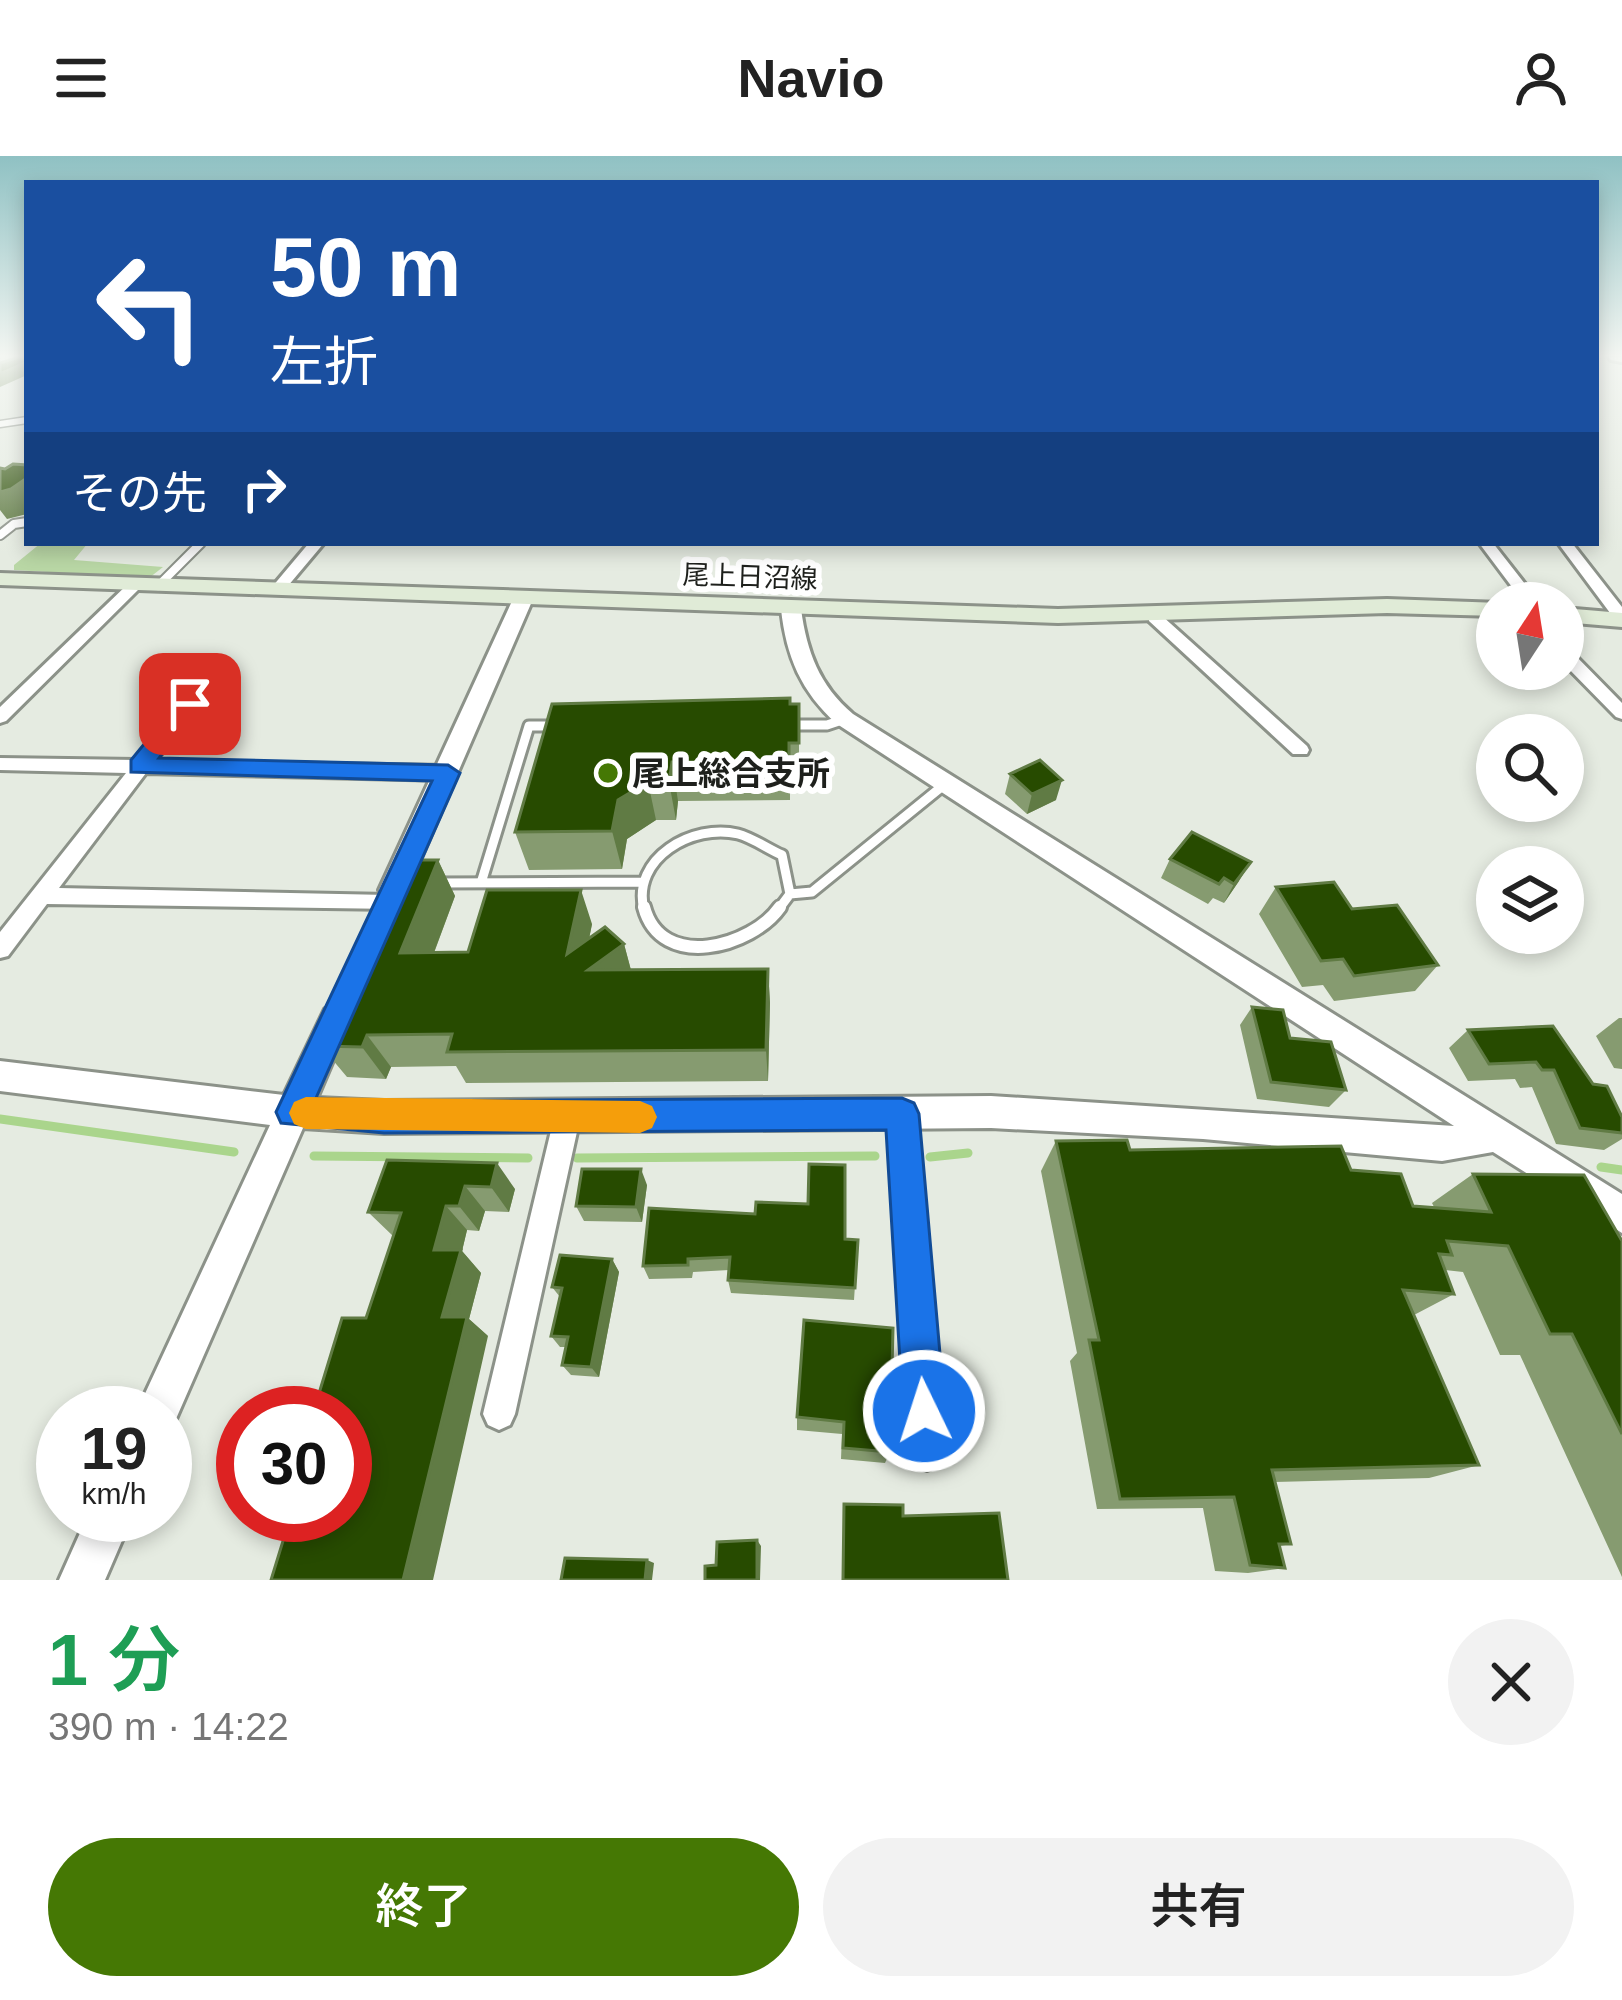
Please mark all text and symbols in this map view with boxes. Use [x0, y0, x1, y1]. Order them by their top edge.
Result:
icon: menu [48, 45, 114, 111]
icon: person [1508, 45, 1574, 111]
text: Navio [737, 48, 885, 108]
text: 50 m [270, 220, 461, 314]
icon: left [72, 228, 228, 384]
text: 左折 [270, 332, 378, 392]
icon: right [231, 456, 297, 522]
text: その先 [72, 468, 207, 519]
street label: 尾上日沼線 [682, 560, 818, 594]
north arrow [1476, 582, 1584, 690]
map controls [1476, 582, 1584, 954]
pin [139, 653, 241, 755]
icon: arrive [157, 671, 223, 737]
button: search [1476, 714, 1584, 822]
place label: 尾上総合支所 [632, 755, 830, 792]
marker: 尾上総合支所 [595, 760, 621, 786]
button: layers [1476, 846, 1584, 954]
position arrow [861, 1348, 987, 1474]
speed limit sign: 30 [216, 1386, 372, 1542]
text: 19 [81, 1415, 147, 1482]
text: km/h [81, 1477, 147, 1510]
button: close [1448, 1619, 1574, 1745]
text: 1 分 [48, 1620, 180, 1700]
text: 390 m · 14:22 [48, 1705, 289, 1748]
button: 終了 [48, 1838, 799, 1976]
button: 共有 [823, 1838, 1574, 1976]

